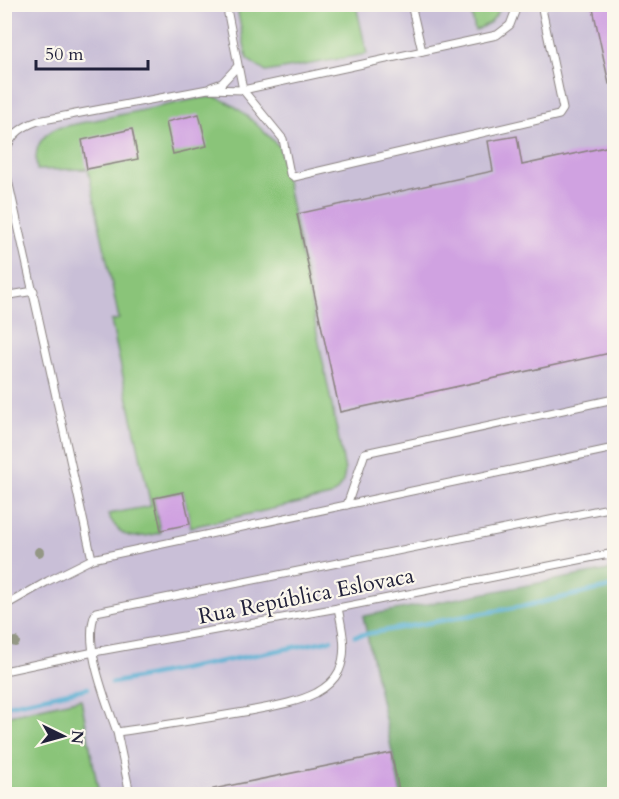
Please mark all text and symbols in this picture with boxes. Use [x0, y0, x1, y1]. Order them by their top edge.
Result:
scale bar [36, 33, 148, 71]
text: 50 m [45, 42, 84, 67]
street label: Rua República Eslovaca [196, 560, 417, 632]
north arrow [33, 706, 93, 766]
text: N [65, 729, 89, 745]

